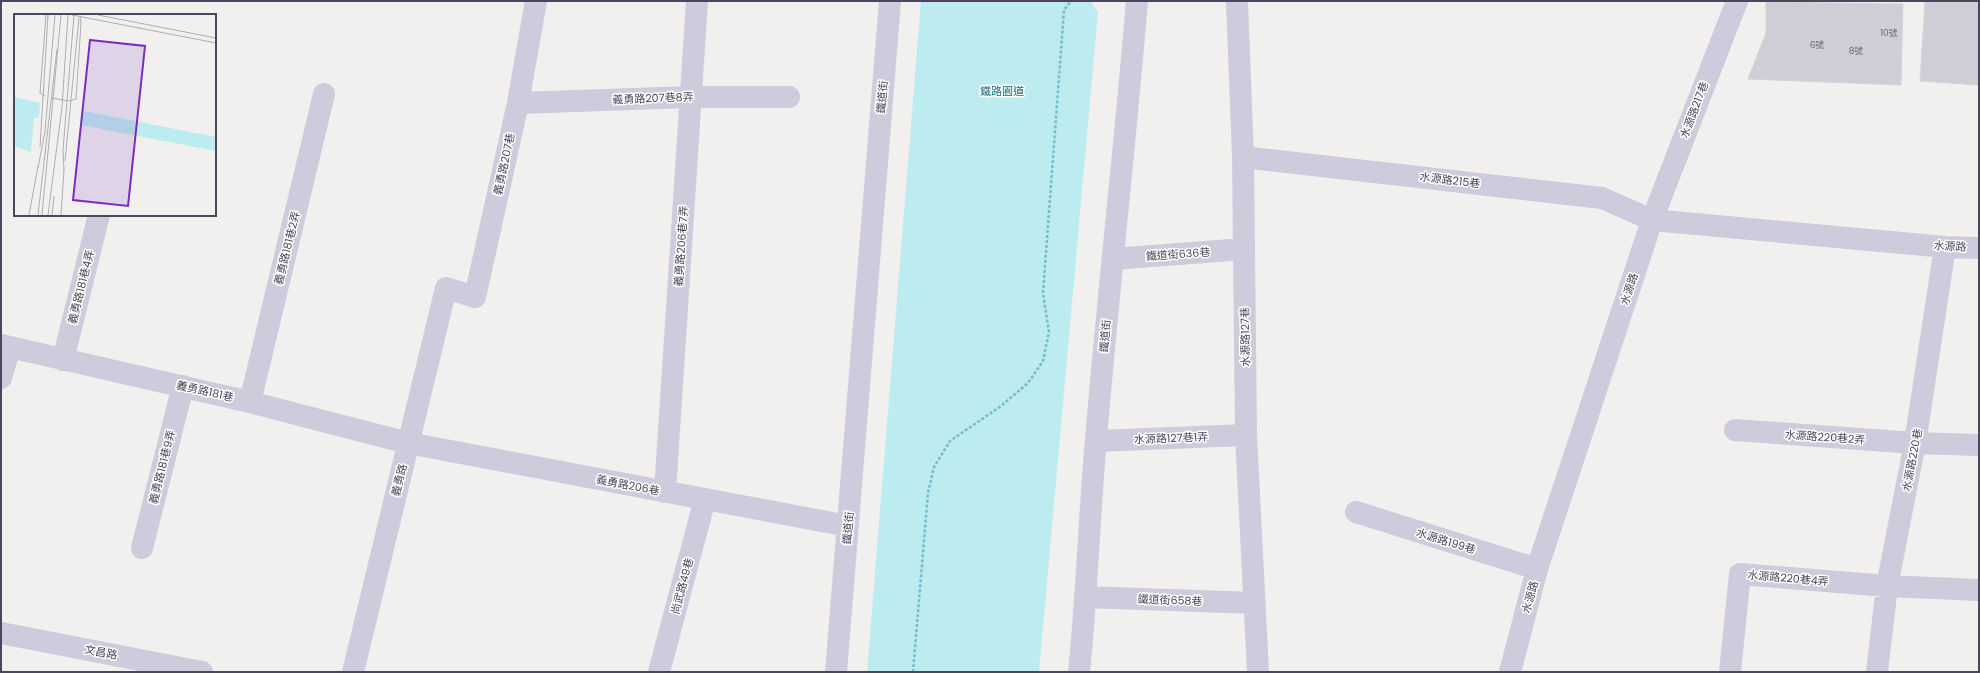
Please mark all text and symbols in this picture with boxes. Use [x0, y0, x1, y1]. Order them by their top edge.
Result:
inset map [14, 14, 216, 216]
house number: 10號 [1880, 27, 1898, 39]
house number: 6號 [1810, 39, 1824, 51]
house number: 8號 [1849, 45, 1863, 57]
street label: 水源路217巷 [1676, 79, 1712, 141]
street label: 鐵道街 [873, 80, 891, 114]
park label: 鐵路園道 [980, 83, 1024, 99]
street label: 義勇路207巷8弄 [612, 89, 694, 107]
street label: 義勇路207巷 [490, 131, 518, 197]
street label: 水源路215巷 [1419, 168, 1481, 192]
street label: 義勇路206巷7弄 [670, 205, 692, 287]
street label: 義勇路181巷2弄 [270, 210, 304, 286]
street label: 水源路 [1933, 237, 1967, 255]
street label: 鐵道街636巷 [1145, 244, 1211, 264]
street label: 義勇路181巷4弄 [64, 248, 98, 326]
street label: 水源路 [1616, 271, 1642, 307]
street label: 水源路127巷 [1236, 307, 1254, 367]
street label: 鐵道街 [1096, 319, 1114, 353]
street label: 義勇路181巷 [175, 377, 235, 405]
street label: 水源路220巷2弄 [1784, 426, 1866, 448]
street label: 水源路220巷 [1898, 427, 1926, 493]
street label: 義勇路181巷9弄 [145, 428, 179, 506]
street label: 水源路127巷1弄 [1134, 429, 1208, 447]
street label: 義勇路 [387, 462, 411, 498]
street label: 義勇路206巷 [595, 471, 661, 499]
street label: 鐵道街 [839, 511, 857, 545]
street label: 水源路199巷 [1414, 524, 1478, 558]
street label: 尚武路49巷 [667, 556, 697, 616]
street label: 水源路220巷4弄 [1747, 566, 1829, 590]
street label: 水源路 [1518, 579, 1542, 615]
street label: 鐵道街658巷 [1137, 591, 1203, 609]
street label: 文昌路 [83, 641, 119, 663]

